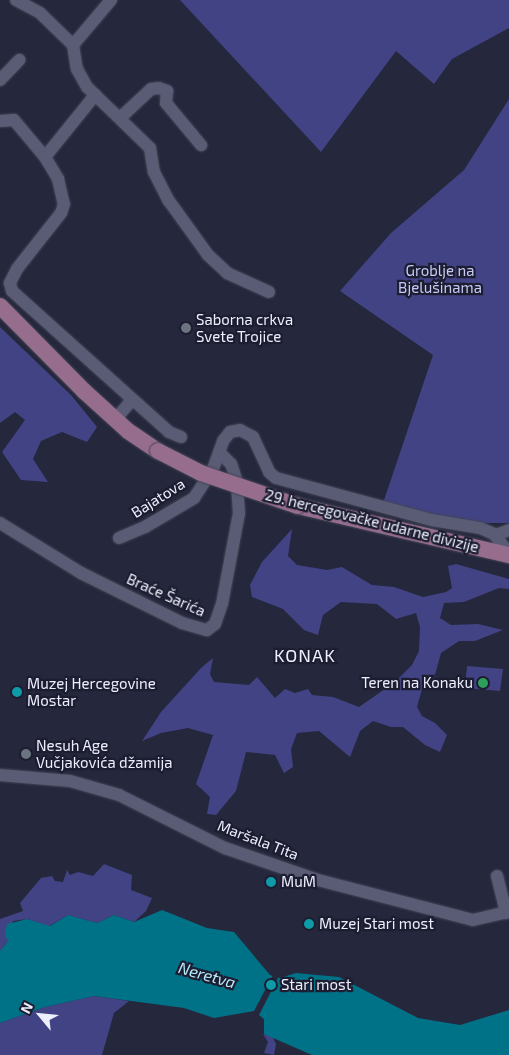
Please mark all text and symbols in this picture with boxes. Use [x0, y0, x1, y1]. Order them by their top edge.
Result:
park label: Groblje na Bjelušinama [398, 261, 482, 296]
place label: Saborna crkva Svete Trojice [196, 310, 293, 345]
marker: Saborna crkva Svete Trojice [180, 322, 192, 334]
street label: Bajatova [128, 475, 188, 521]
street label: 29. hercegovačke udarne divizije [263, 486, 481, 556]
street label: Braće Šarića [124, 570, 208, 620]
district label: KONAK [273, 644, 337, 666]
place label: Muzej Hercegovine Mostar [27, 674, 156, 709]
place label: Teren na Konaku [361, 674, 473, 692]
marker: Teren na Konaku [477, 677, 489, 689]
marker: Muzej Hercegovine Mostar [11, 686, 23, 698]
place label: Nesuh Age Vučjakovića džamija [36, 736, 172, 771]
marker: Nesuh Age Vučjakovića džamija [20, 748, 32, 760]
street label: Maršala Tita [215, 816, 301, 864]
place label: MuM [281, 873, 316, 891]
marker: MuM [265, 876, 277, 888]
place label: Muzej Stari most [319, 915, 434, 933]
marker: Muzej Stari most [303, 918, 315, 930]
water label: Neretva [176, 958, 238, 992]
place label: Stari most [281, 976, 351, 994]
marker: Stari most [265, 979, 277, 991]
north arrow [15, 990, 65, 1040]
text: N [16, 999, 36, 1016]

